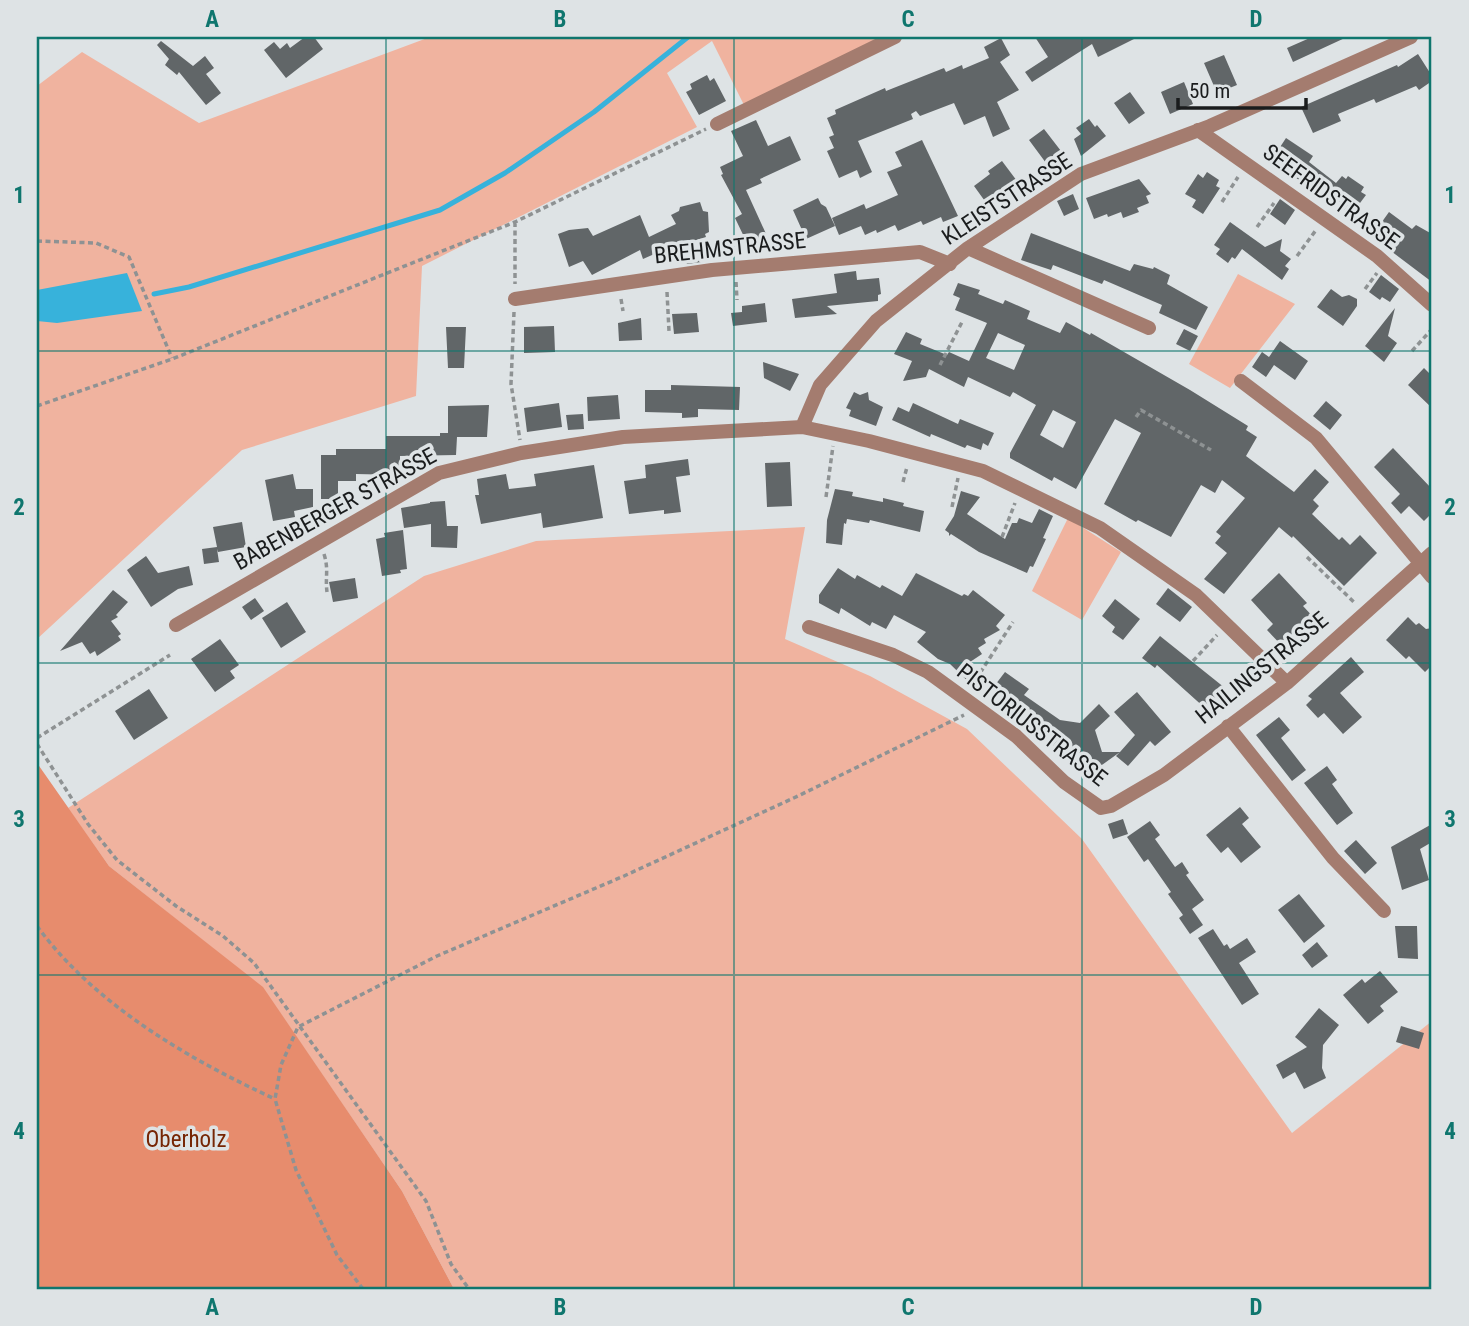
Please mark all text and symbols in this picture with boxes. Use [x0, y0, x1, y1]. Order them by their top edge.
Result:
text: A [205, 6, 219, 33]
text: B [554, 6, 566, 33]
text: C [901, 6, 915, 33]
text: D [1250, 6, 1263, 33]
scale bar [1178, 66, 1306, 110]
text: 50 m [1189, 79, 1230, 103]
street label: SEEFRIDSTRASSE [1258, 139, 1404, 255]
street label: KLEISTSTRASSE [937, 147, 1077, 251]
text: 1 [13, 182, 25, 209]
text: 1 [1444, 182, 1456, 209]
street label: BREHMSTRASSE [653, 227, 807, 269]
street label: BABENBERGER STRASSE [229, 442, 441, 576]
text: 2 [13, 494, 25, 521]
text: 2 [1444, 494, 1456, 521]
street label: HAILINGSTRASSE [1190, 606, 1334, 730]
street label: PISTORIUSSTRASSE [951, 658, 1113, 792]
text: 3 [13, 806, 25, 833]
text: 3 [1444, 806, 1456, 833]
text: 4 [13, 1118, 25, 1145]
text: 4 [1444, 1118, 1456, 1145]
park label: Oberholz [146, 1126, 226, 1153]
text: A [205, 1294, 219, 1321]
text: B [554, 1294, 566, 1321]
text: C [901, 1294, 915, 1321]
text: D [1250, 1294, 1263, 1321]

